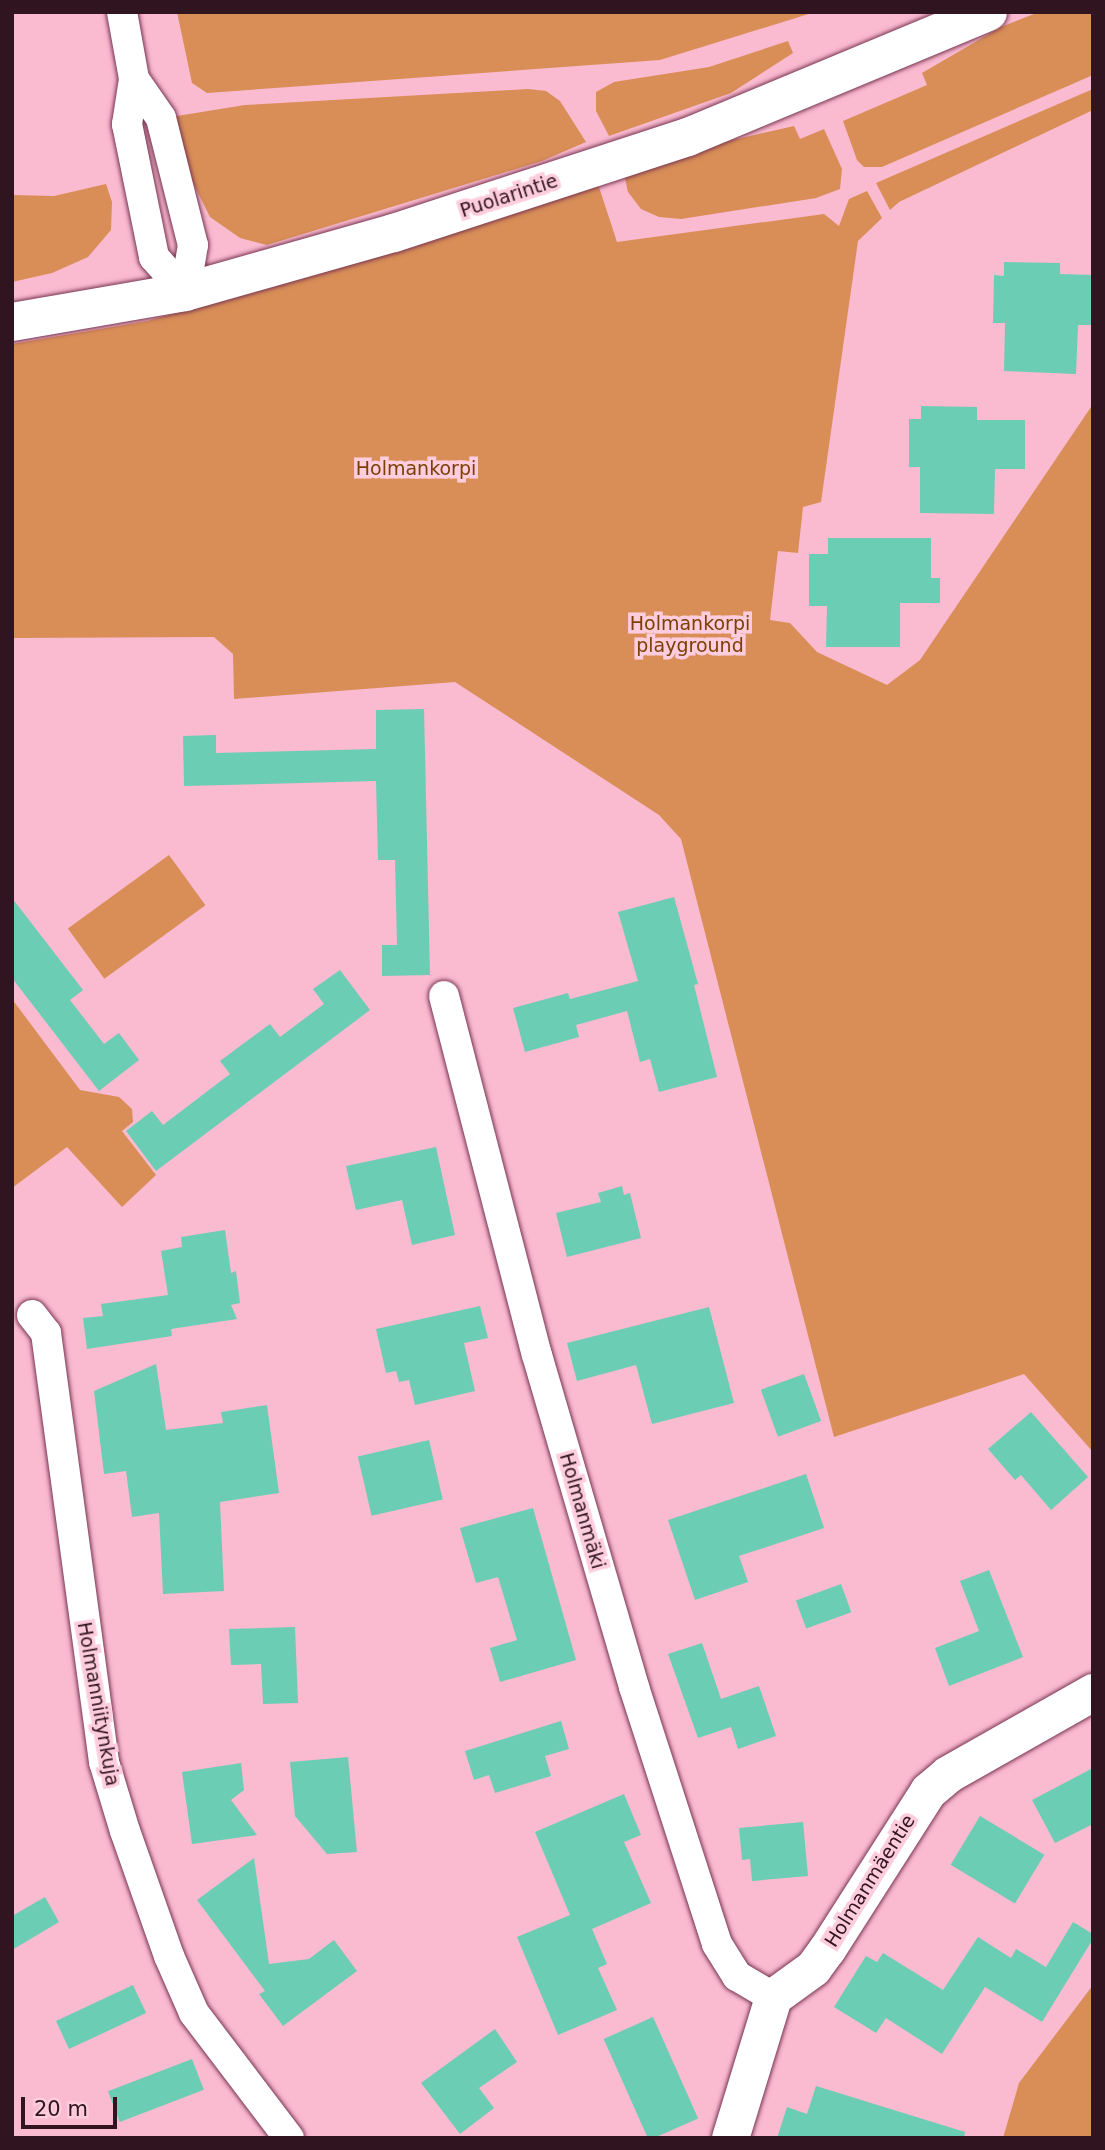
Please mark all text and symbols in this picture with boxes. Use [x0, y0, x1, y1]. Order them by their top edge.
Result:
street label: Puolarintie [457, 170, 561, 222]
park label: Holmankorpi [356, 458, 476, 480]
park label: Holmankorpi playground [630, 613, 750, 657]
street label: Holmanmäki [555, 1450, 609, 1572]
street label: Holmanniitynkuja [72, 1620, 124, 1788]
street label: Holmanmäentie [820, 1811, 920, 1951]
scale bar [24, 2084, 121, 2128]
text: 20 m [34, 2097, 88, 2121]

